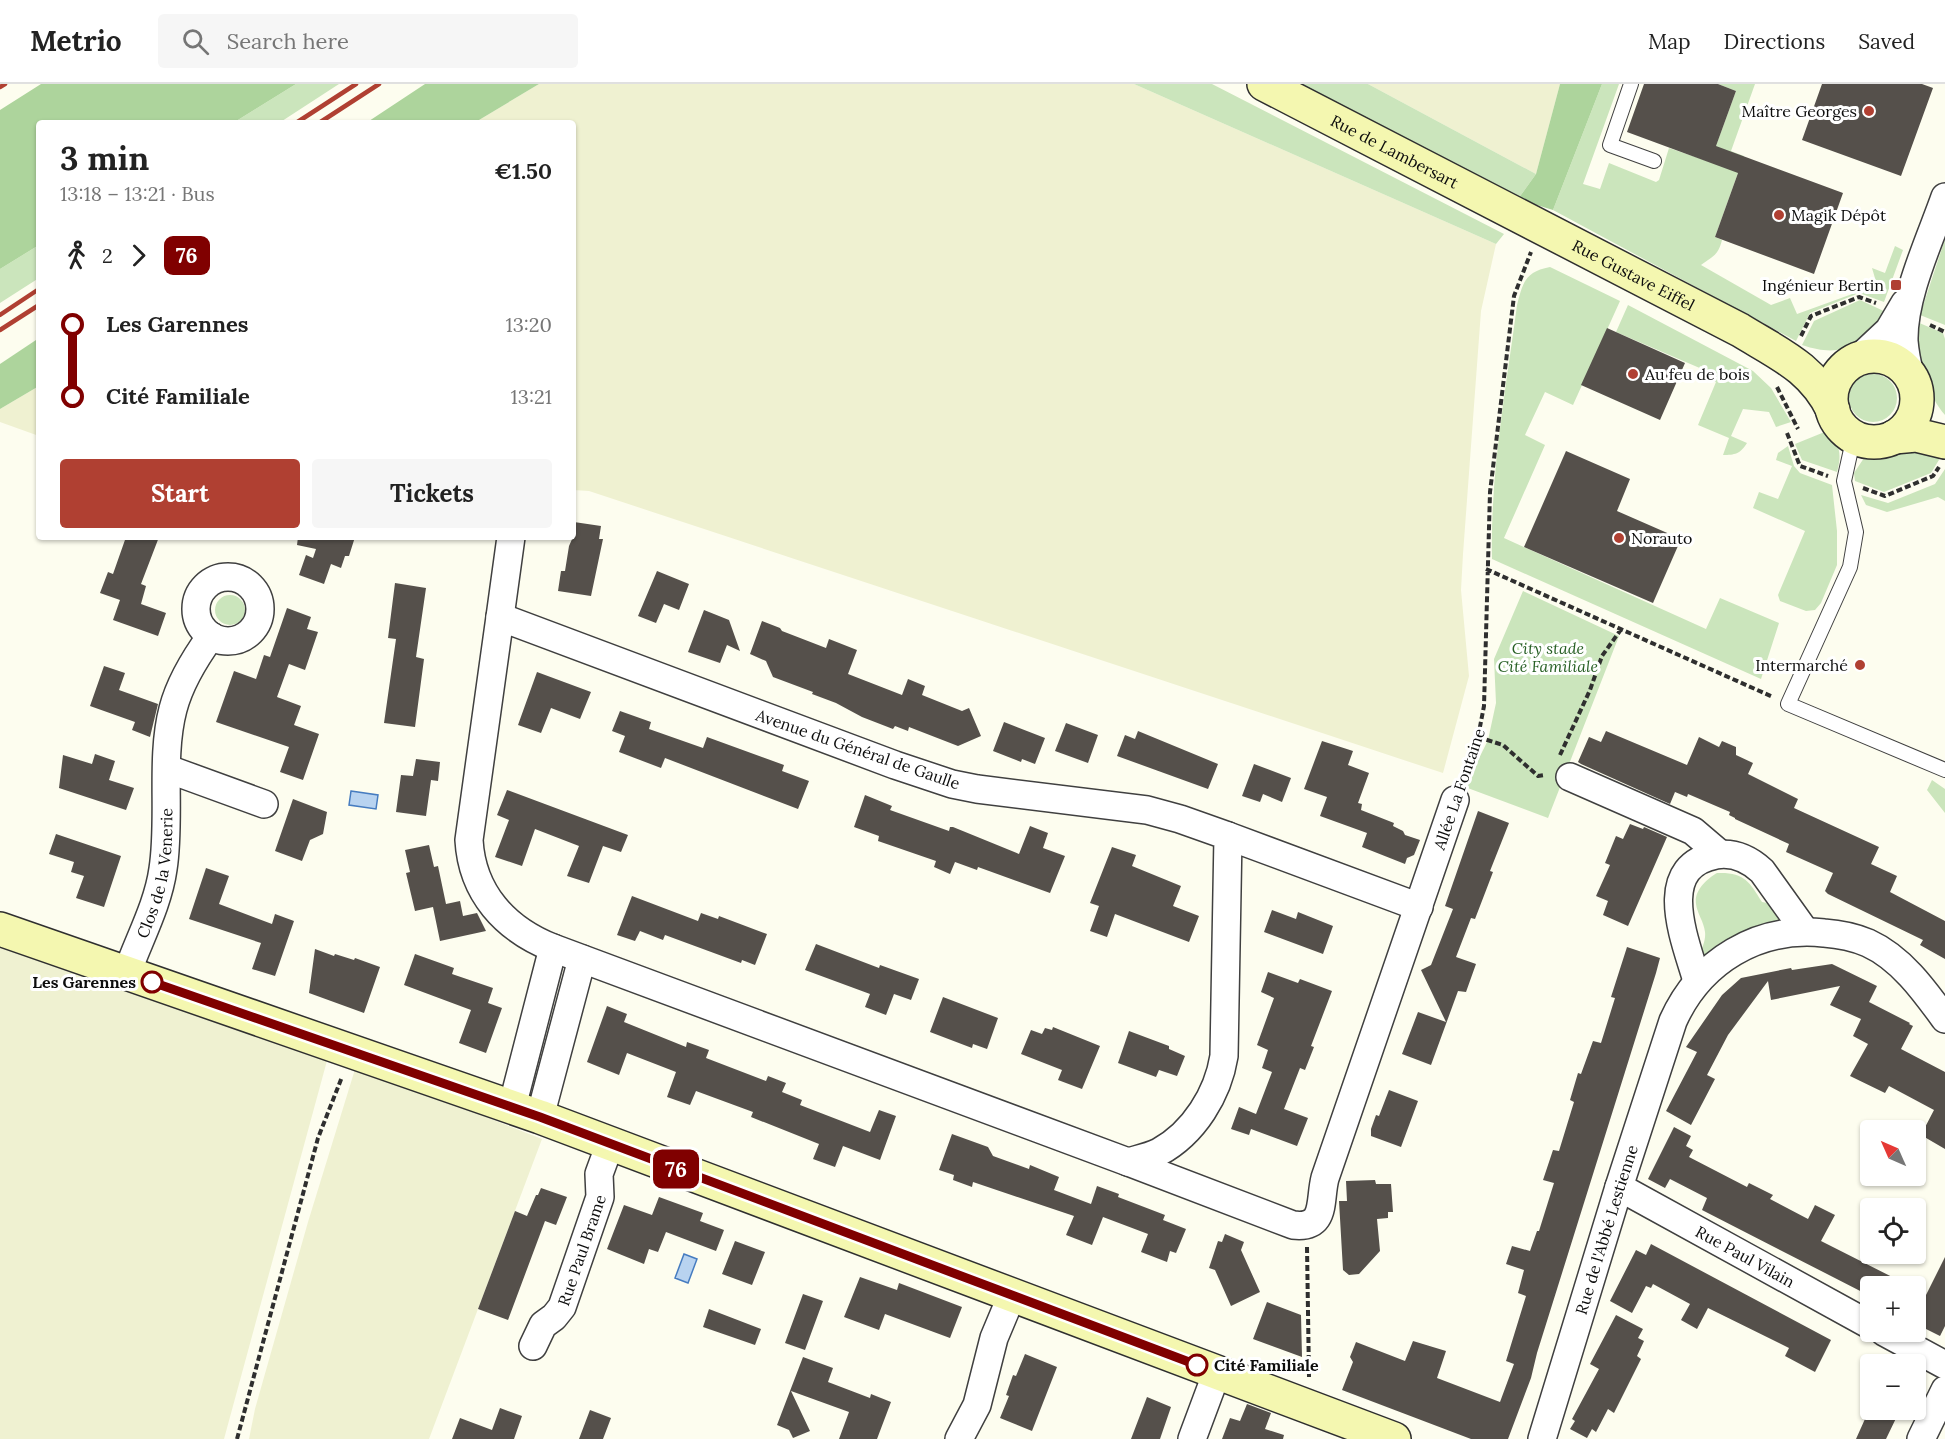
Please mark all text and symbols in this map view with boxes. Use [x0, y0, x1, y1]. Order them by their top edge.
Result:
search box [158, 14, 578, 68]
text: Metrio [30, 23, 122, 59]
icon: search [179, 25, 212, 58]
text: Search here [227, 27, 349, 55]
text: Map [1648, 28, 1691, 55]
text: Directions [1724, 28, 1825, 55]
text: Saved [1858, 28, 1915, 55]
place label: Maître Georges [1742, 101, 1857, 121]
marker: Maître Georges [1862, 104, 1876, 118]
street label: Rue de Lambersart [1327, 110, 1463, 193]
text: 3 min [60, 137, 149, 179]
text: €1.50 [494, 157, 552, 185]
text: 13:18 – 13:21 · Bus [60, 181, 215, 206]
place label: Magik Dépôt [1791, 205, 1887, 225]
marker: Magik Dépôt [1772, 208, 1786, 222]
street label: Rue Gustave Eiffel [1569, 235, 1698, 315]
icon: walk [60, 239, 93, 272]
icon: forward [122, 239, 155, 272]
text: 76 [176, 242, 198, 269]
text: 2 [102, 243, 113, 268]
place label: Ingénieur Bertin [1762, 275, 1884, 295]
marker: Ingénieur Bertin [1889, 278, 1903, 292]
text: Les Garennes [106, 310, 249, 338]
text: 13:20 [505, 312, 552, 337]
place label: Au feu de bois [1644, 364, 1750, 384]
marker: Au feu de bois [1626, 367, 1640, 381]
text: Cité Familiale [106, 382, 250, 410]
text: 13:21 [511, 384, 552, 409]
button: Start [60, 459, 300, 528]
button: Tickets [312, 459, 552, 528]
place label: Norauto [1631, 528, 1692, 548]
marker: Norauto [1612, 531, 1626, 545]
park label: City stade Cité Familiale [1498, 638, 1599, 676]
place label: Intermarché [1755, 655, 1848, 675]
marker: Intermarché [1853, 658, 1867, 672]
street label: Avenue du Général de Gaulle [752, 704, 963, 793]
street label: Allée La Fontaine [1429, 725, 1489, 853]
street label: Clos de la Venerie [132, 808, 176, 941]
marker: Les Garennes [141, 971, 163, 993]
place label: Les Garennes [32, 972, 136, 992]
north arrow [1860, 1120, 1926, 1186]
map controls [1860, 1120, 1926, 1420]
street label: Rue de l'Abbé Lestienne [1571, 1142, 1642, 1317]
line badge: 76 [649, 1150, 703, 1188]
text: 76 [665, 1156, 687, 1183]
street label: Rue Paul Brame [553, 1191, 610, 1308]
button: locate [1860, 1198, 1926, 1264]
street label: Rue Paul Vilain [1692, 1221, 1798, 1292]
button: + [1860, 1276, 1926, 1342]
marker: Cité Familiale [1186, 1354, 1208, 1376]
button: − [1860, 1354, 1926, 1420]
place label: Cité Familiale [1214, 1355, 1319, 1375]

